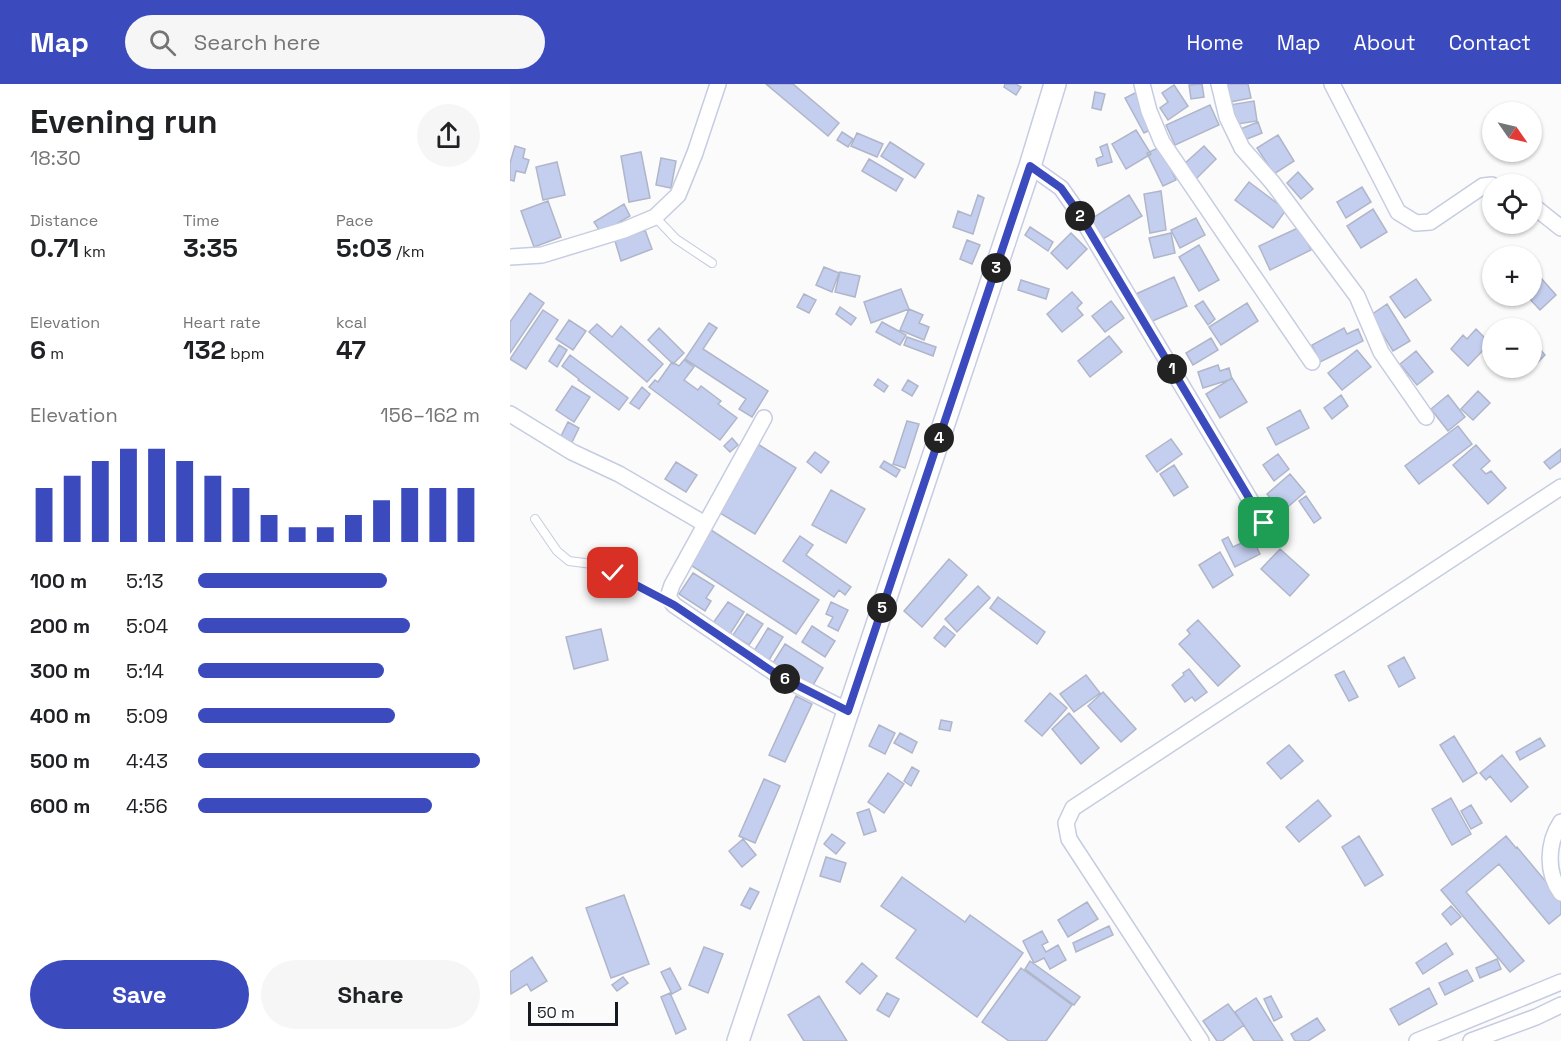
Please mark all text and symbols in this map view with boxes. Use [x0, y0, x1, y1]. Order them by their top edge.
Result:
search box [125, 15, 545, 69]
text: Map [30, 24, 89, 60]
icon: search [146, 26, 179, 59]
text: Search here [194, 28, 321, 56]
text: Home [1186, 29, 1244, 56]
text: Map [1277, 29, 1321, 56]
text: About [1354, 29, 1416, 56]
text: Contact [1449, 29, 1531, 56]
text: Evening run [30, 101, 218, 143]
north arrow [1482, 102, 1542, 162]
map controls [1482, 102, 1542, 378]
button: share [417, 104, 480, 167]
text: 18:30 [30, 145, 81, 171]
button: locate [1482, 174, 1542, 234]
pin: 2 [1065, 201, 1095, 231]
text: 2 [1075, 205, 1085, 226]
text: Distance [30, 210, 98, 231]
text: Time [183, 210, 219, 231]
text: Pace [336, 210, 373, 231]
text: 0.71 [30, 231, 79, 265]
text: 3:35 [183, 231, 238, 265]
text: 5:03 [336, 231, 392, 265]
text: km [79, 241, 106, 262]
text: /km [392, 241, 424, 262]
button: + [1482, 246, 1542, 306]
pin: 3 [981, 253, 1011, 283]
text: 3 [991, 257, 1001, 278]
text: Elevation [30, 312, 100, 333]
text: Heart rate [183, 312, 261, 333]
text: kcal [336, 312, 367, 333]
button: − [1482, 318, 1542, 378]
text: 6 [30, 333, 46, 367]
text: 132 [183, 333, 226, 367]
text: 47 [336, 333, 366, 367]
text: m [46, 343, 64, 364]
text: bpm [226, 343, 265, 364]
pin: 1 [1157, 354, 1187, 384]
text: 1 [1168, 358, 1176, 379]
text: Elevation [30, 402, 118, 428]
text: 156–162 m [380, 402, 480, 428]
pin: 4 [924, 423, 954, 453]
text: 4 [934, 427, 944, 448]
pin [1238, 497, 1289, 548]
icon: arrive [1247, 506, 1280, 539]
pin [587, 547, 638, 598]
icon: check [596, 556, 629, 589]
text: 100 m [30, 568, 87, 594]
text: 5:13 [126, 568, 163, 594]
pin: 5 [867, 593, 897, 623]
text: 5 [877, 597, 887, 618]
text: 200 m [30, 613, 90, 639]
text: 5:04 [126, 613, 168, 639]
text: 300 m [30, 658, 90, 684]
text: 5:14 [126, 658, 164, 684]
pin: 6 [770, 664, 800, 694]
text: 6 [780, 668, 790, 689]
text: 400 m [30, 703, 91, 729]
text: 5:09 [126, 703, 168, 729]
text: 500 m [30, 748, 90, 774]
text: 4:43 [126, 748, 168, 774]
text: 600 m [30, 793, 90, 819]
text: 4:56 [126, 793, 168, 819]
button: Save [30, 960, 249, 1029]
button: Share [261, 960, 480, 1029]
scale bar [528, 999, 618, 1026]
text: 50 m [537, 1002, 575, 1023]

